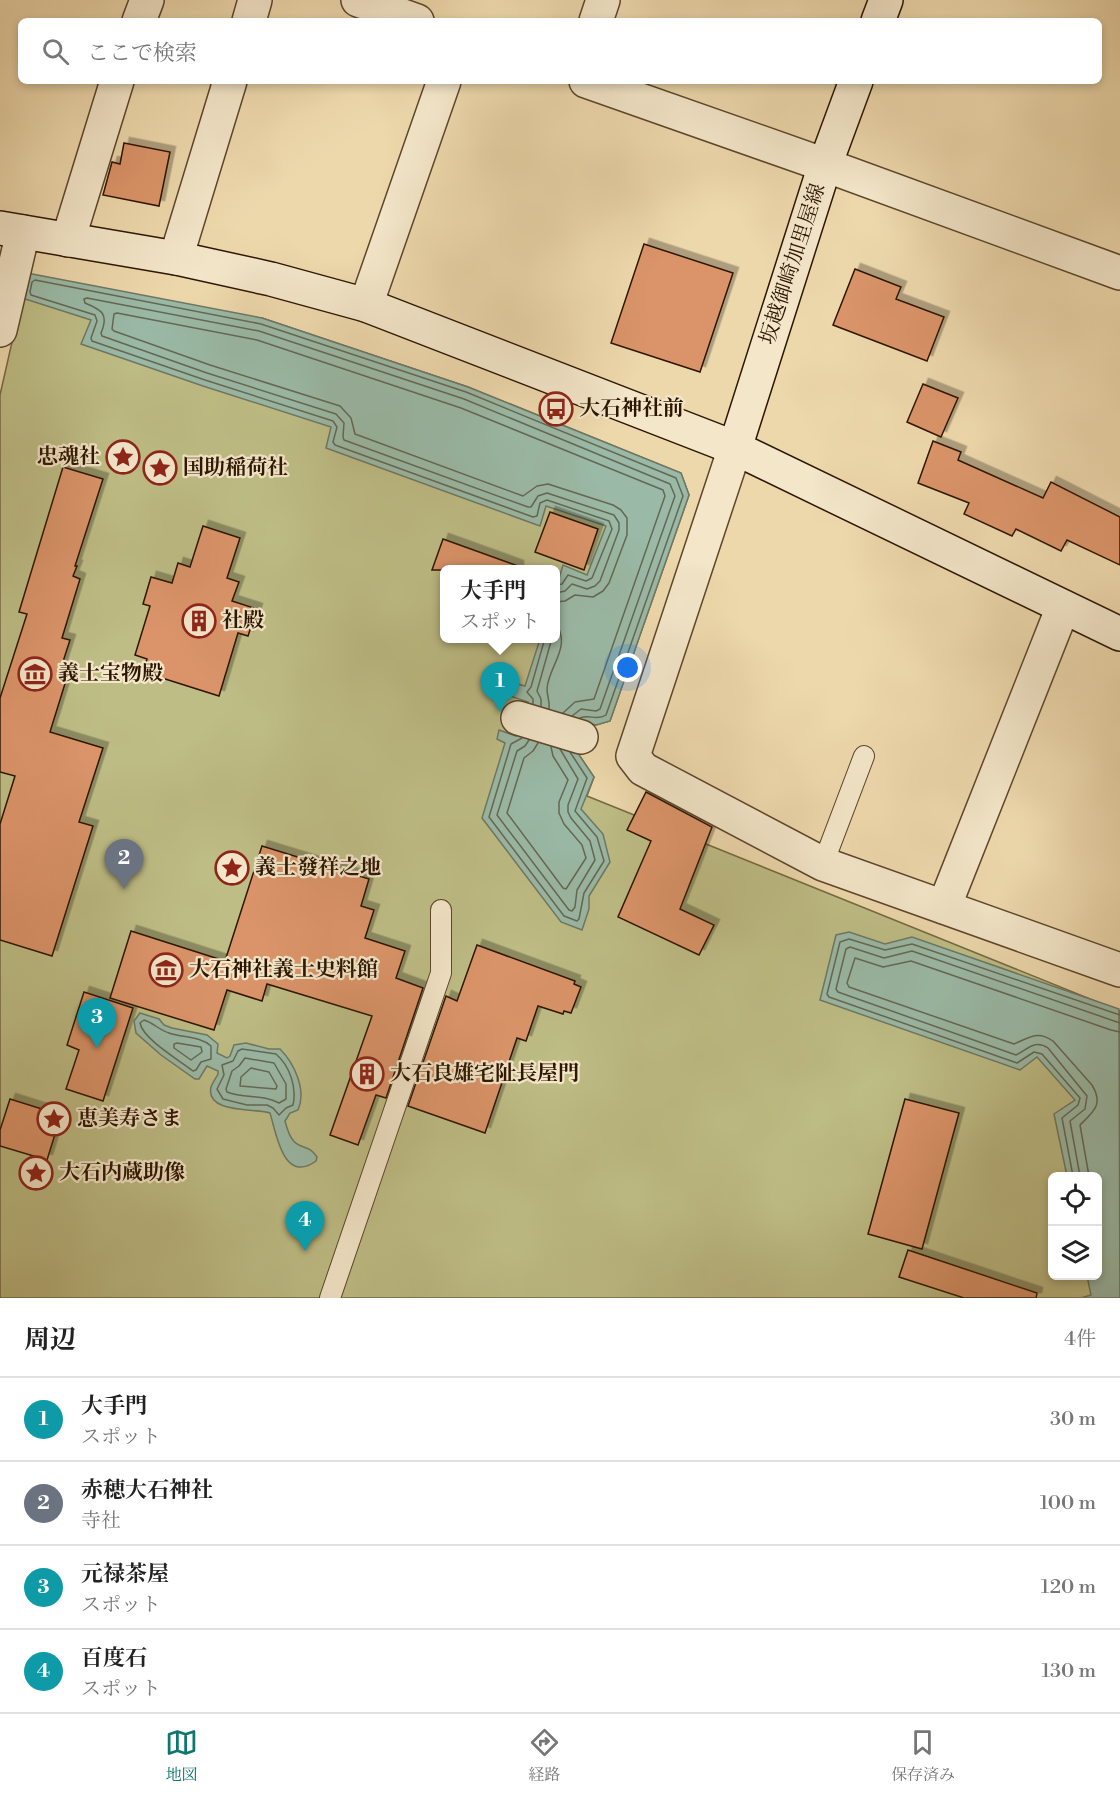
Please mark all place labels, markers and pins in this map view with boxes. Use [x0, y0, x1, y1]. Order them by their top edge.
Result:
bus stop icon: 大石神社前 [538, 391, 574, 427]
place label: 大石神社前 [579, 396, 684, 422]
place icon: 忠魂社 [105, 439, 141, 475]
place label: 忠魂社 [37, 444, 100, 470]
place icon: 国助稲荷社 [142, 450, 178, 486]
place label: 国助稲荷社 [183, 455, 288, 481]
building icon: 社殿 [181, 603, 217, 639]
place label: 社殿 [222, 608, 264, 634]
museum icon: 義士宝物殿 [17, 656, 53, 692]
place label: 義士宝物殿 [58, 661, 163, 687]
pin: 1 [480, 662, 520, 712]
pin: 2 [104, 840, 144, 889]
place icon: 義士發祥之地 [214, 850, 250, 886]
place label: 義士發祥之地 [255, 855, 381, 881]
museum icon: 大石神社義士史料館 [148, 952, 184, 988]
place label: 大石神社義士史料館 [189, 957, 378, 983]
pin: 3 [78, 998, 116, 1048]
building icon: 大石良雄宅阯長屋門 [349, 1056, 385, 1092]
place label: 大石良雄宅阯長屋門 [390, 1061, 579, 1087]
place icon: 恵美寿さま [36, 1101, 72, 1137]
place label: 恵美寿さま [77, 1106, 182, 1132]
place icon: 大石内蔵助像 [18, 1155, 54, 1191]
place label: 大石内蔵助像 [59, 1160, 185, 1186]
pin: 4 [286, 1202, 324, 1251]

